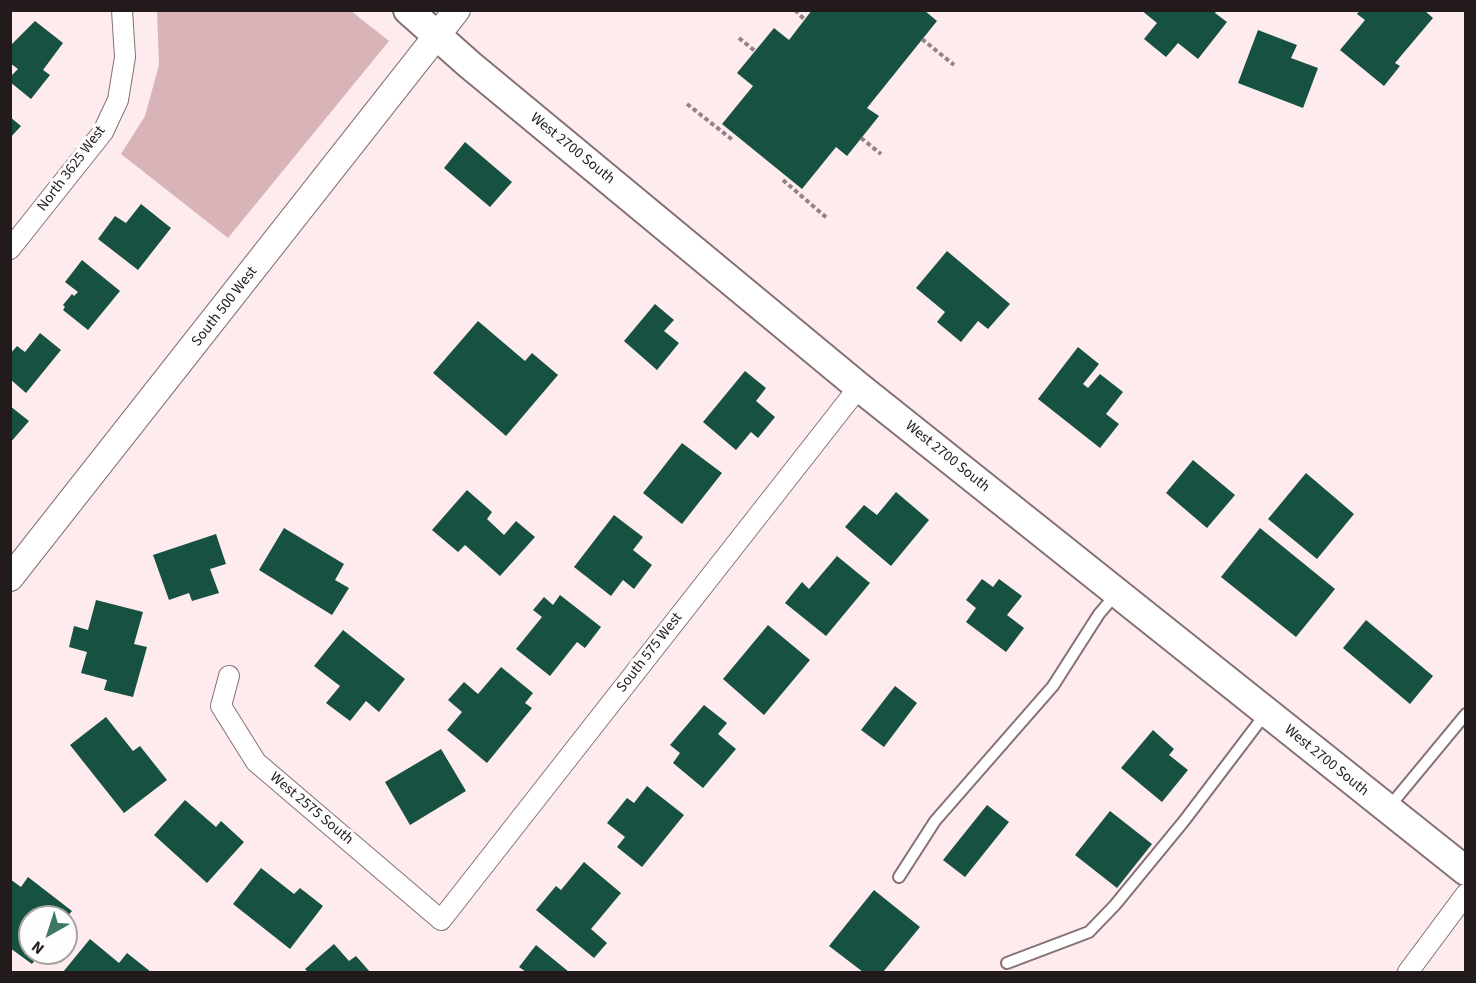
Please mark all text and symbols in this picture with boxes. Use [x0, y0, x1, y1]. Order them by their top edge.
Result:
street label: West 2700 South [526, 109, 618, 189]
street label: North 3625 West [34, 123, 110, 215]
street label: South 500 West [188, 264, 262, 350]
street label: West 2700 South [901, 417, 993, 497]
street label: South 575 West [613, 610, 687, 696]
street label: West 2700 South [1280, 721, 1372, 801]
street label: West 2575 South [266, 769, 356, 849]
north arrow [18, 905, 78, 965]
text: N [27, 936, 49, 959]

